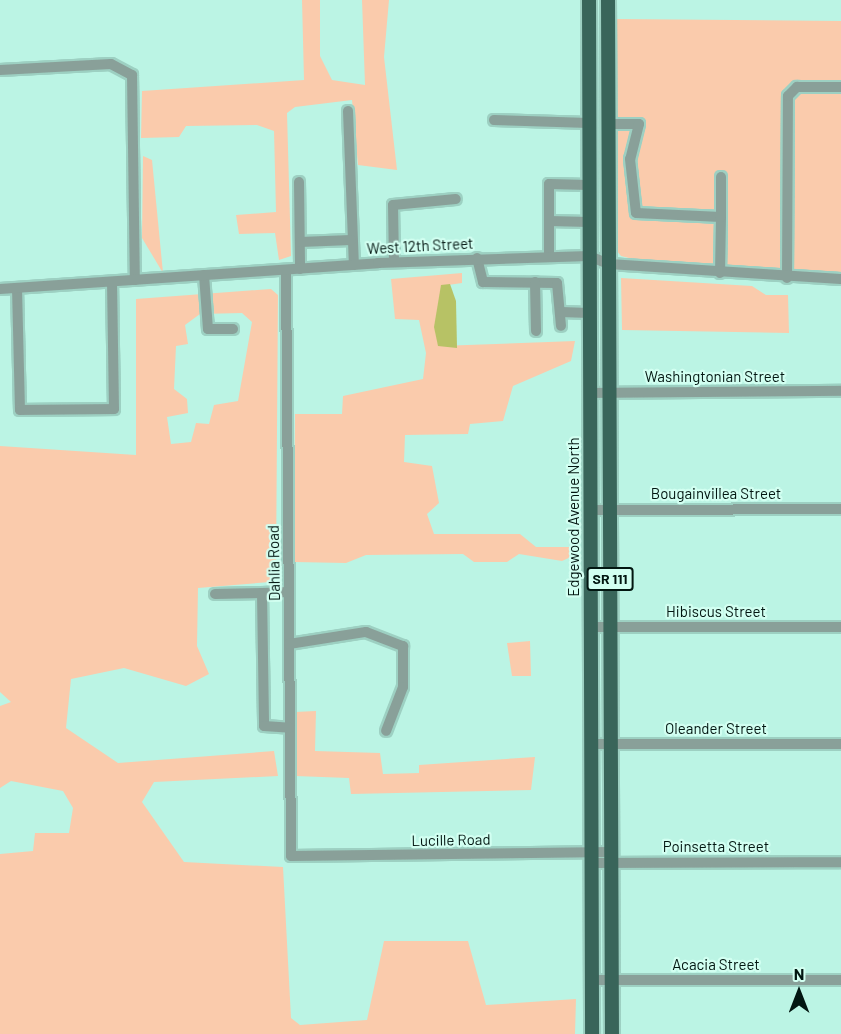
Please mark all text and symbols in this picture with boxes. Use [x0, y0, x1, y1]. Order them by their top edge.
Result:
street label: West 12th Street [366, 234, 474, 258]
street label: Washingtonian Street [645, 368, 785, 386]
street label: Edgewood Avenue North [565, 437, 583, 597]
street label: Bougainvillea Street [651, 485, 781, 503]
street label: Dahlia Road [264, 525, 284, 601]
road number: SR 111 [586, 568, 634, 590]
street label: Hibiscus Street [666, 603, 766, 621]
street label: Oleander Street [665, 720, 767, 738]
street label: Lucille Road [411, 830, 491, 850]
street label: Poinsetta Street [663, 838, 769, 856]
street label: Acacia Street [672, 956, 760, 974]
north arrow [769, 962, 829, 1022]
text: N [794, 964, 804, 983]

